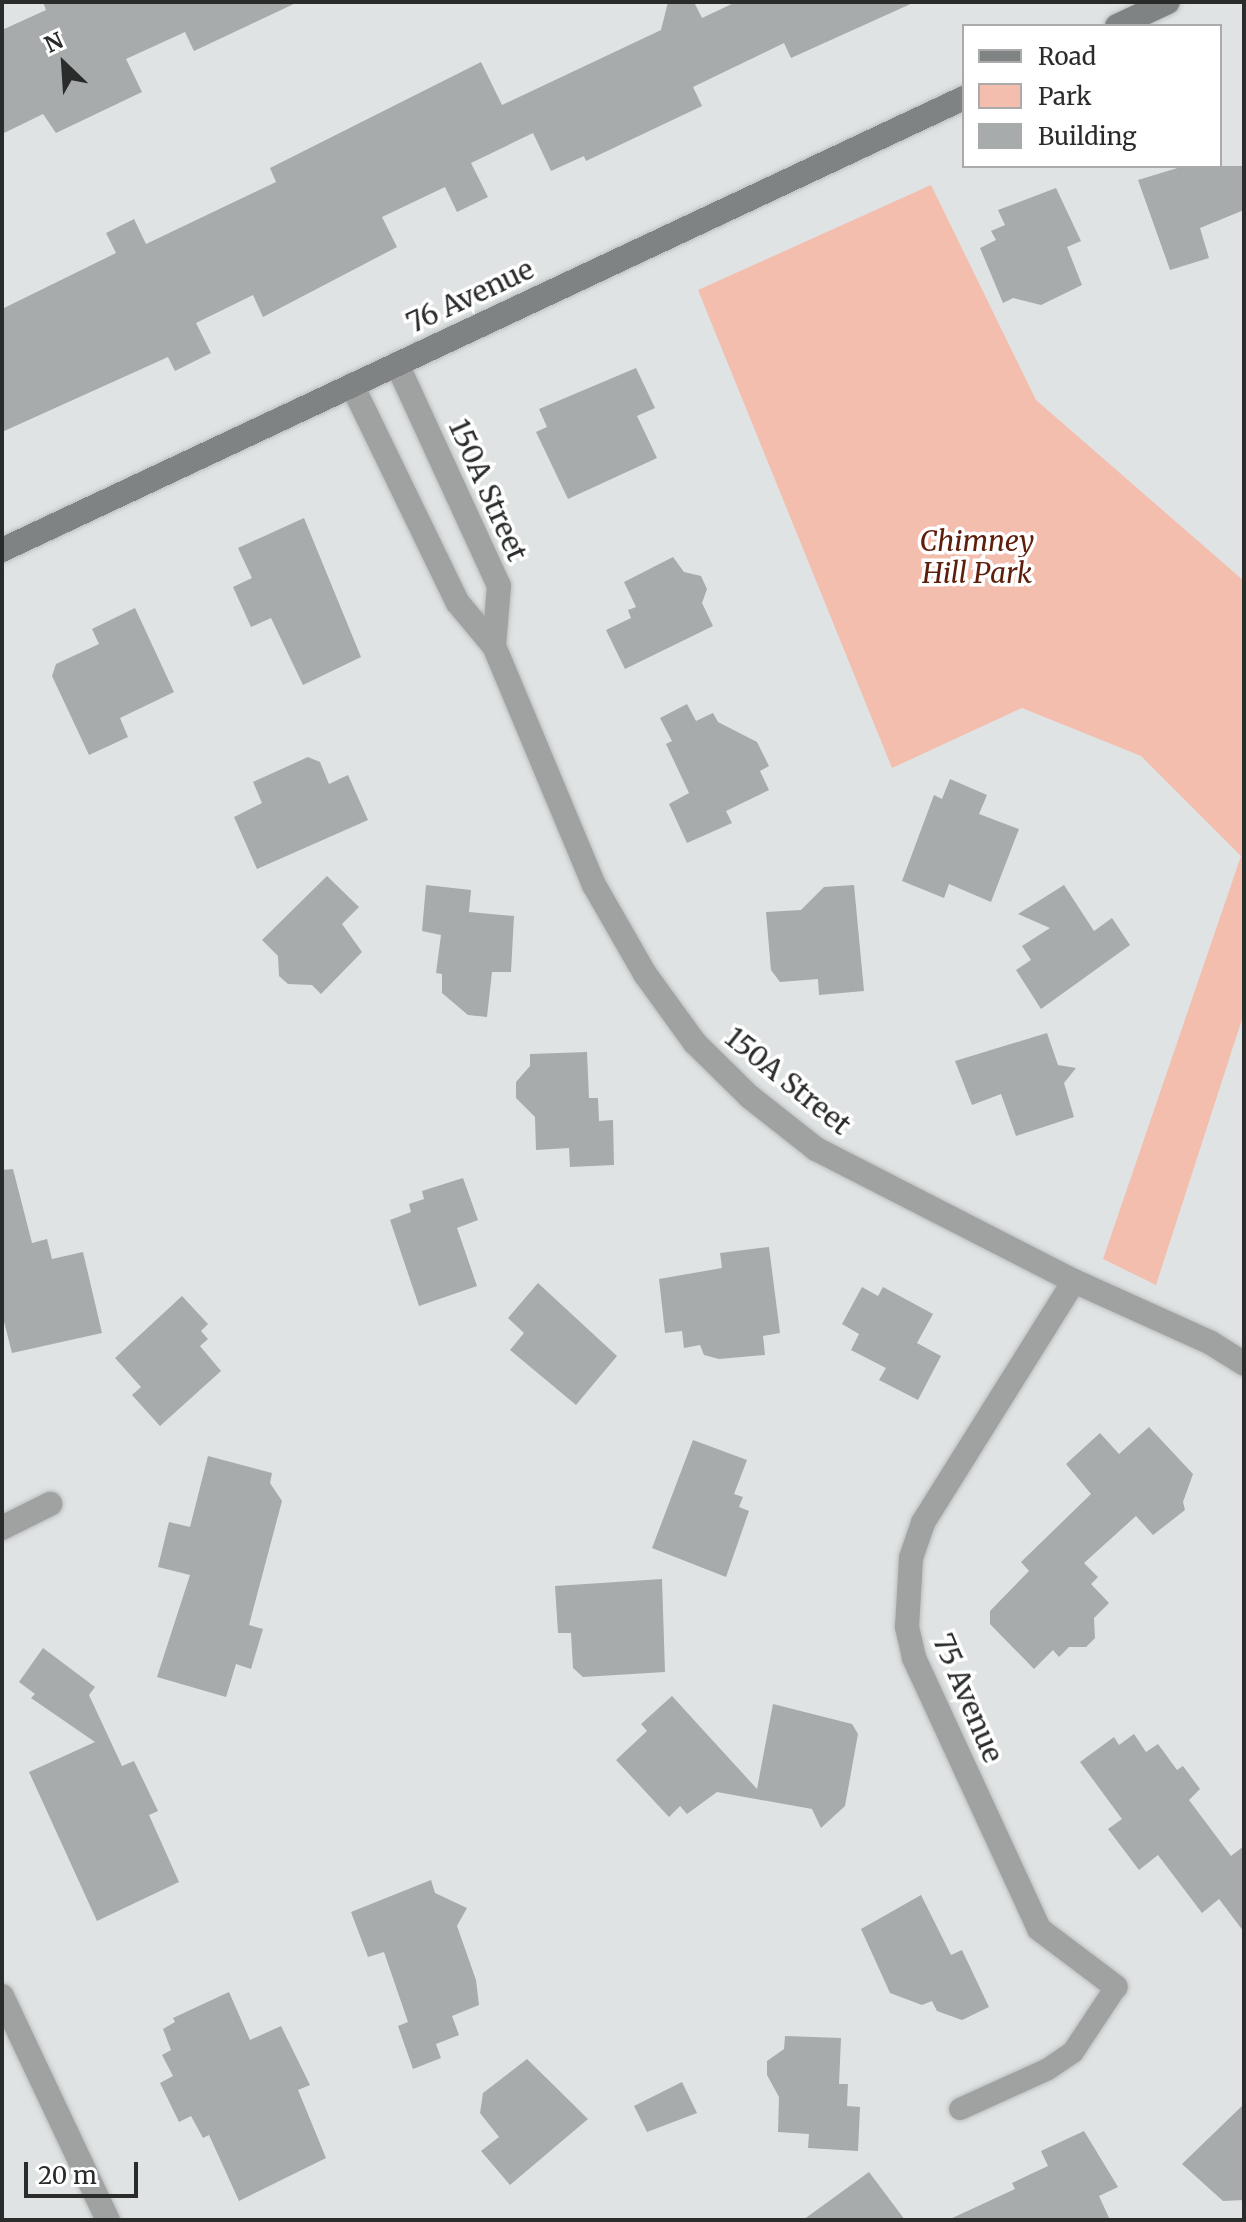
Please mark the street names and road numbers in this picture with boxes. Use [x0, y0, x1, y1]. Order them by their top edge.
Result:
street label: 76 Avenue [401, 252, 539, 340]
street label: 150A Street [442, 414, 534, 566]
street label: 150A Street [719, 1020, 857, 1142]
street label: 75 Avenue [926, 1629, 1010, 1767]

